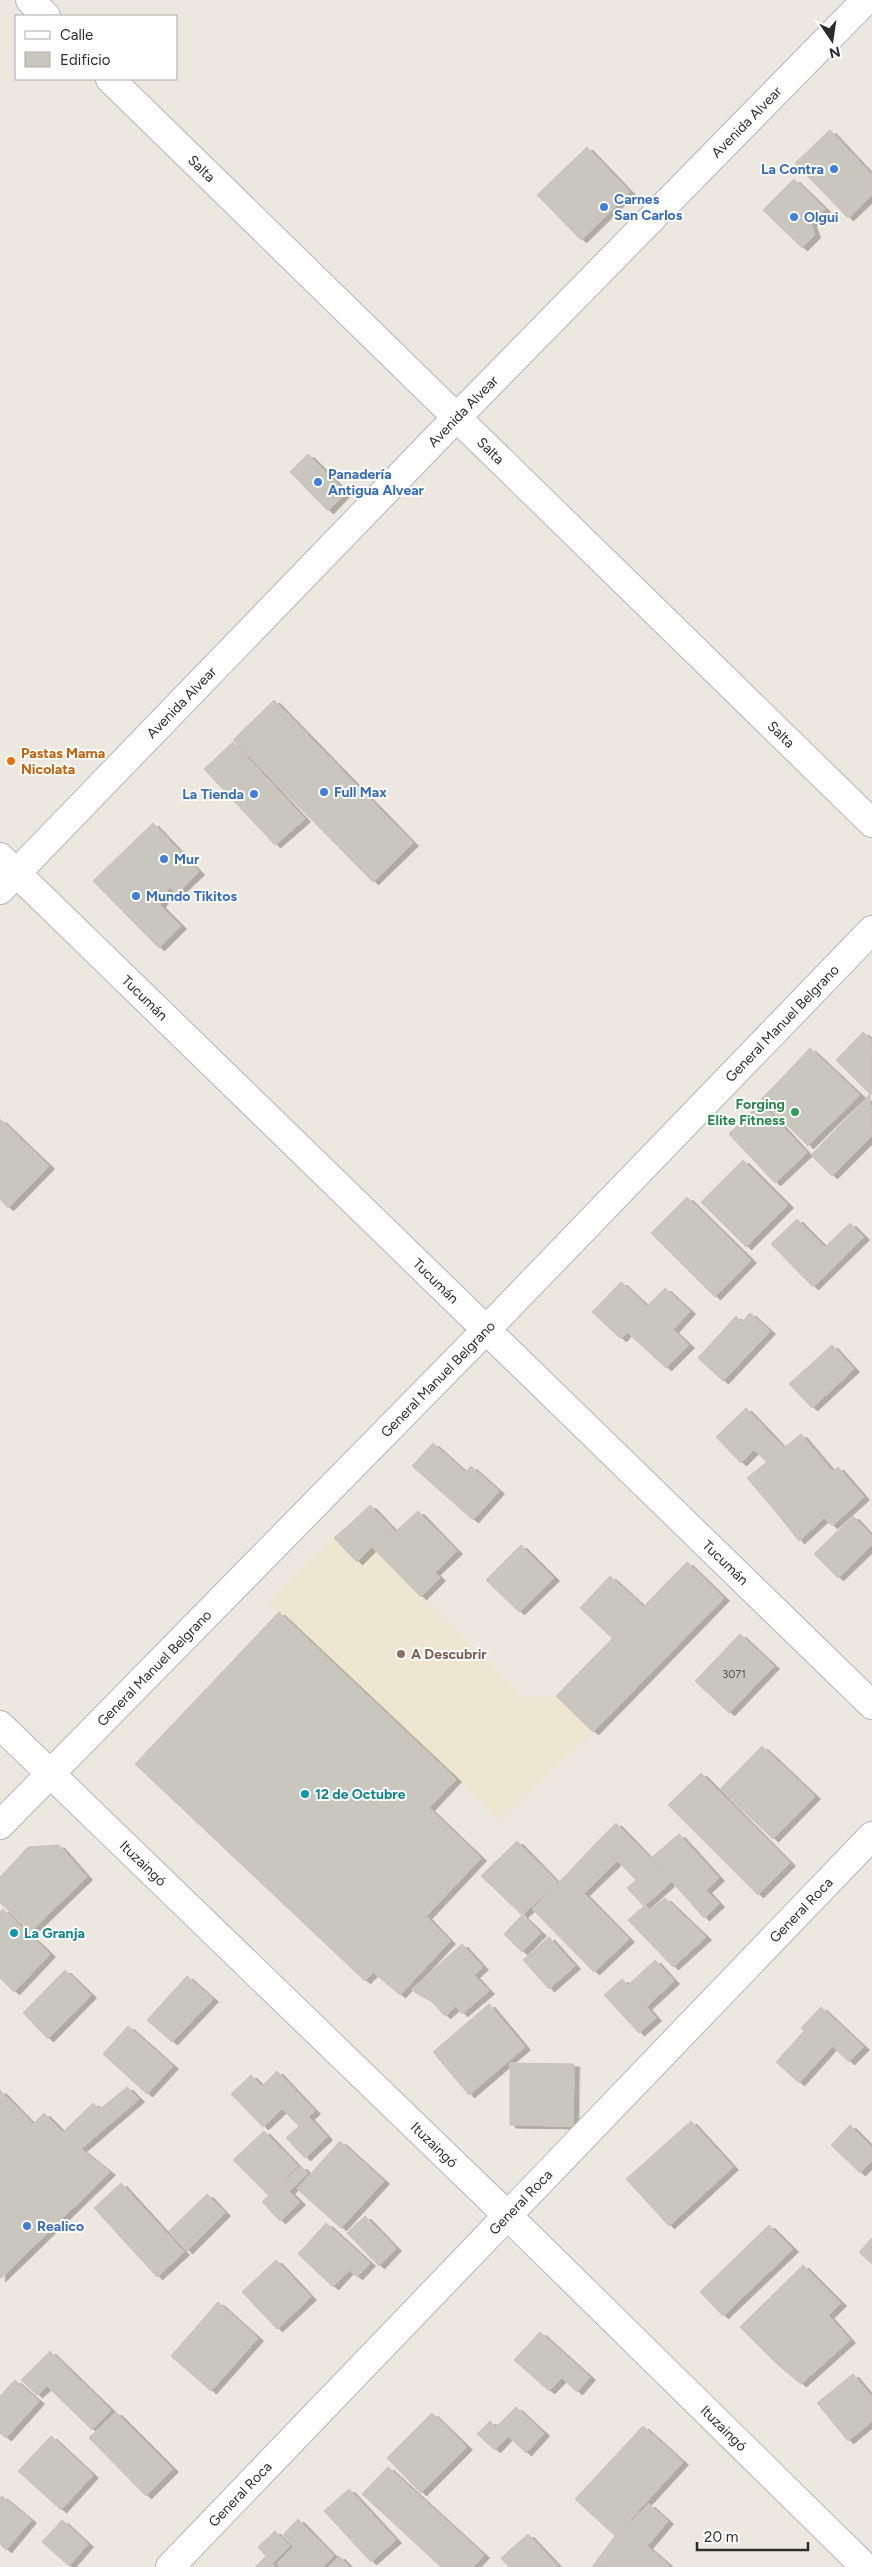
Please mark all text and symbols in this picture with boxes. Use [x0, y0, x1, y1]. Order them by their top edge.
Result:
legend [15, 15, 178, 80]
north arrow [807, 15, 857, 65]
text: Calle [60, 26, 93, 44]
text: N [828, 43, 842, 62]
text: Edificio [60, 51, 111, 69]
street label: Avenida Alvear [708, 83, 786, 162]
street label: Salta [184, 152, 218, 186]
place label: La Contra [761, 161, 824, 178]
marker: La Contra [828, 163, 840, 175]
place label: Carnes San Carlos [614, 191, 683, 224]
marker: Carnes San Carlos [598, 201, 610, 213]
place label: Olgui [804, 209, 839, 226]
marker: Olgui [788, 211, 800, 223]
street label: Avenida Alvear [425, 372, 502, 451]
street label: Salta [473, 434, 507, 468]
place label: Panadería Antigua Alvear [328, 466, 425, 499]
marker: Panadería Antigua Alvear [312, 476, 324, 488]
street label: Avenida Alvear [143, 663, 220, 742]
street label: Salta [764, 718, 798, 752]
place label: Pastas Mama Nicolata [21, 745, 105, 778]
marker: Pastas Mama Nicolata [5, 755, 17, 767]
place label: Full Max [334, 784, 387, 801]
place label: La Tienda [182, 786, 244, 803]
marker: Full Max [318, 786, 330, 798]
marker: La Tienda [248, 788, 260, 800]
place label: Mur [174, 851, 200, 868]
marker: Mur [158, 853, 170, 865]
place label: Mundo Tikitos [146, 888, 237, 905]
marker: Mundo Tikitos [130, 890, 142, 902]
street label: General Manuel Belgrano [722, 961, 843, 1086]
street label: Tucumán [118, 972, 171, 1024]
place label: Forging Elite Fitness [707, 1096, 785, 1129]
marker: Forging Elite Fitness [789, 1106, 801, 1118]
street label: Tucumán [409, 1255, 462, 1307]
street label: General Manuel Belgrano [377, 1318, 499, 1441]
street label: Tucumán [699, 1537, 752, 1589]
street label: General Manuel Belgrano [94, 1607, 215, 1730]
place label: A Descubrir [411, 1646, 487, 1663]
marker: A Descubrir [395, 1648, 407, 1660]
house number: 3071 [722, 1668, 746, 1681]
place label: 12 de Octubre [315, 1786, 406, 1803]
marker: 12 de Octubre [299, 1788, 311, 1800]
street label: Ituzaingó [116, 1837, 170, 1890]
street label: General Roca [766, 1874, 837, 1946]
place label: La Granja [24, 1925, 85, 1942]
marker: La Granja [8, 1927, 20, 1939]
street label: Ituzaingó [407, 2119, 461, 2172]
street label: General Roca [486, 2166, 556, 2238]
place label: Realico [37, 2218, 84, 2235]
marker: Realico [21, 2220, 33, 2232]
street label: Ituzaingó [697, 2402, 750, 2455]
street label: General Roca [205, 2458, 275, 2531]
scale bar [697, 2520, 808, 2552]
text: 20 m [704, 2528, 738, 2546]

